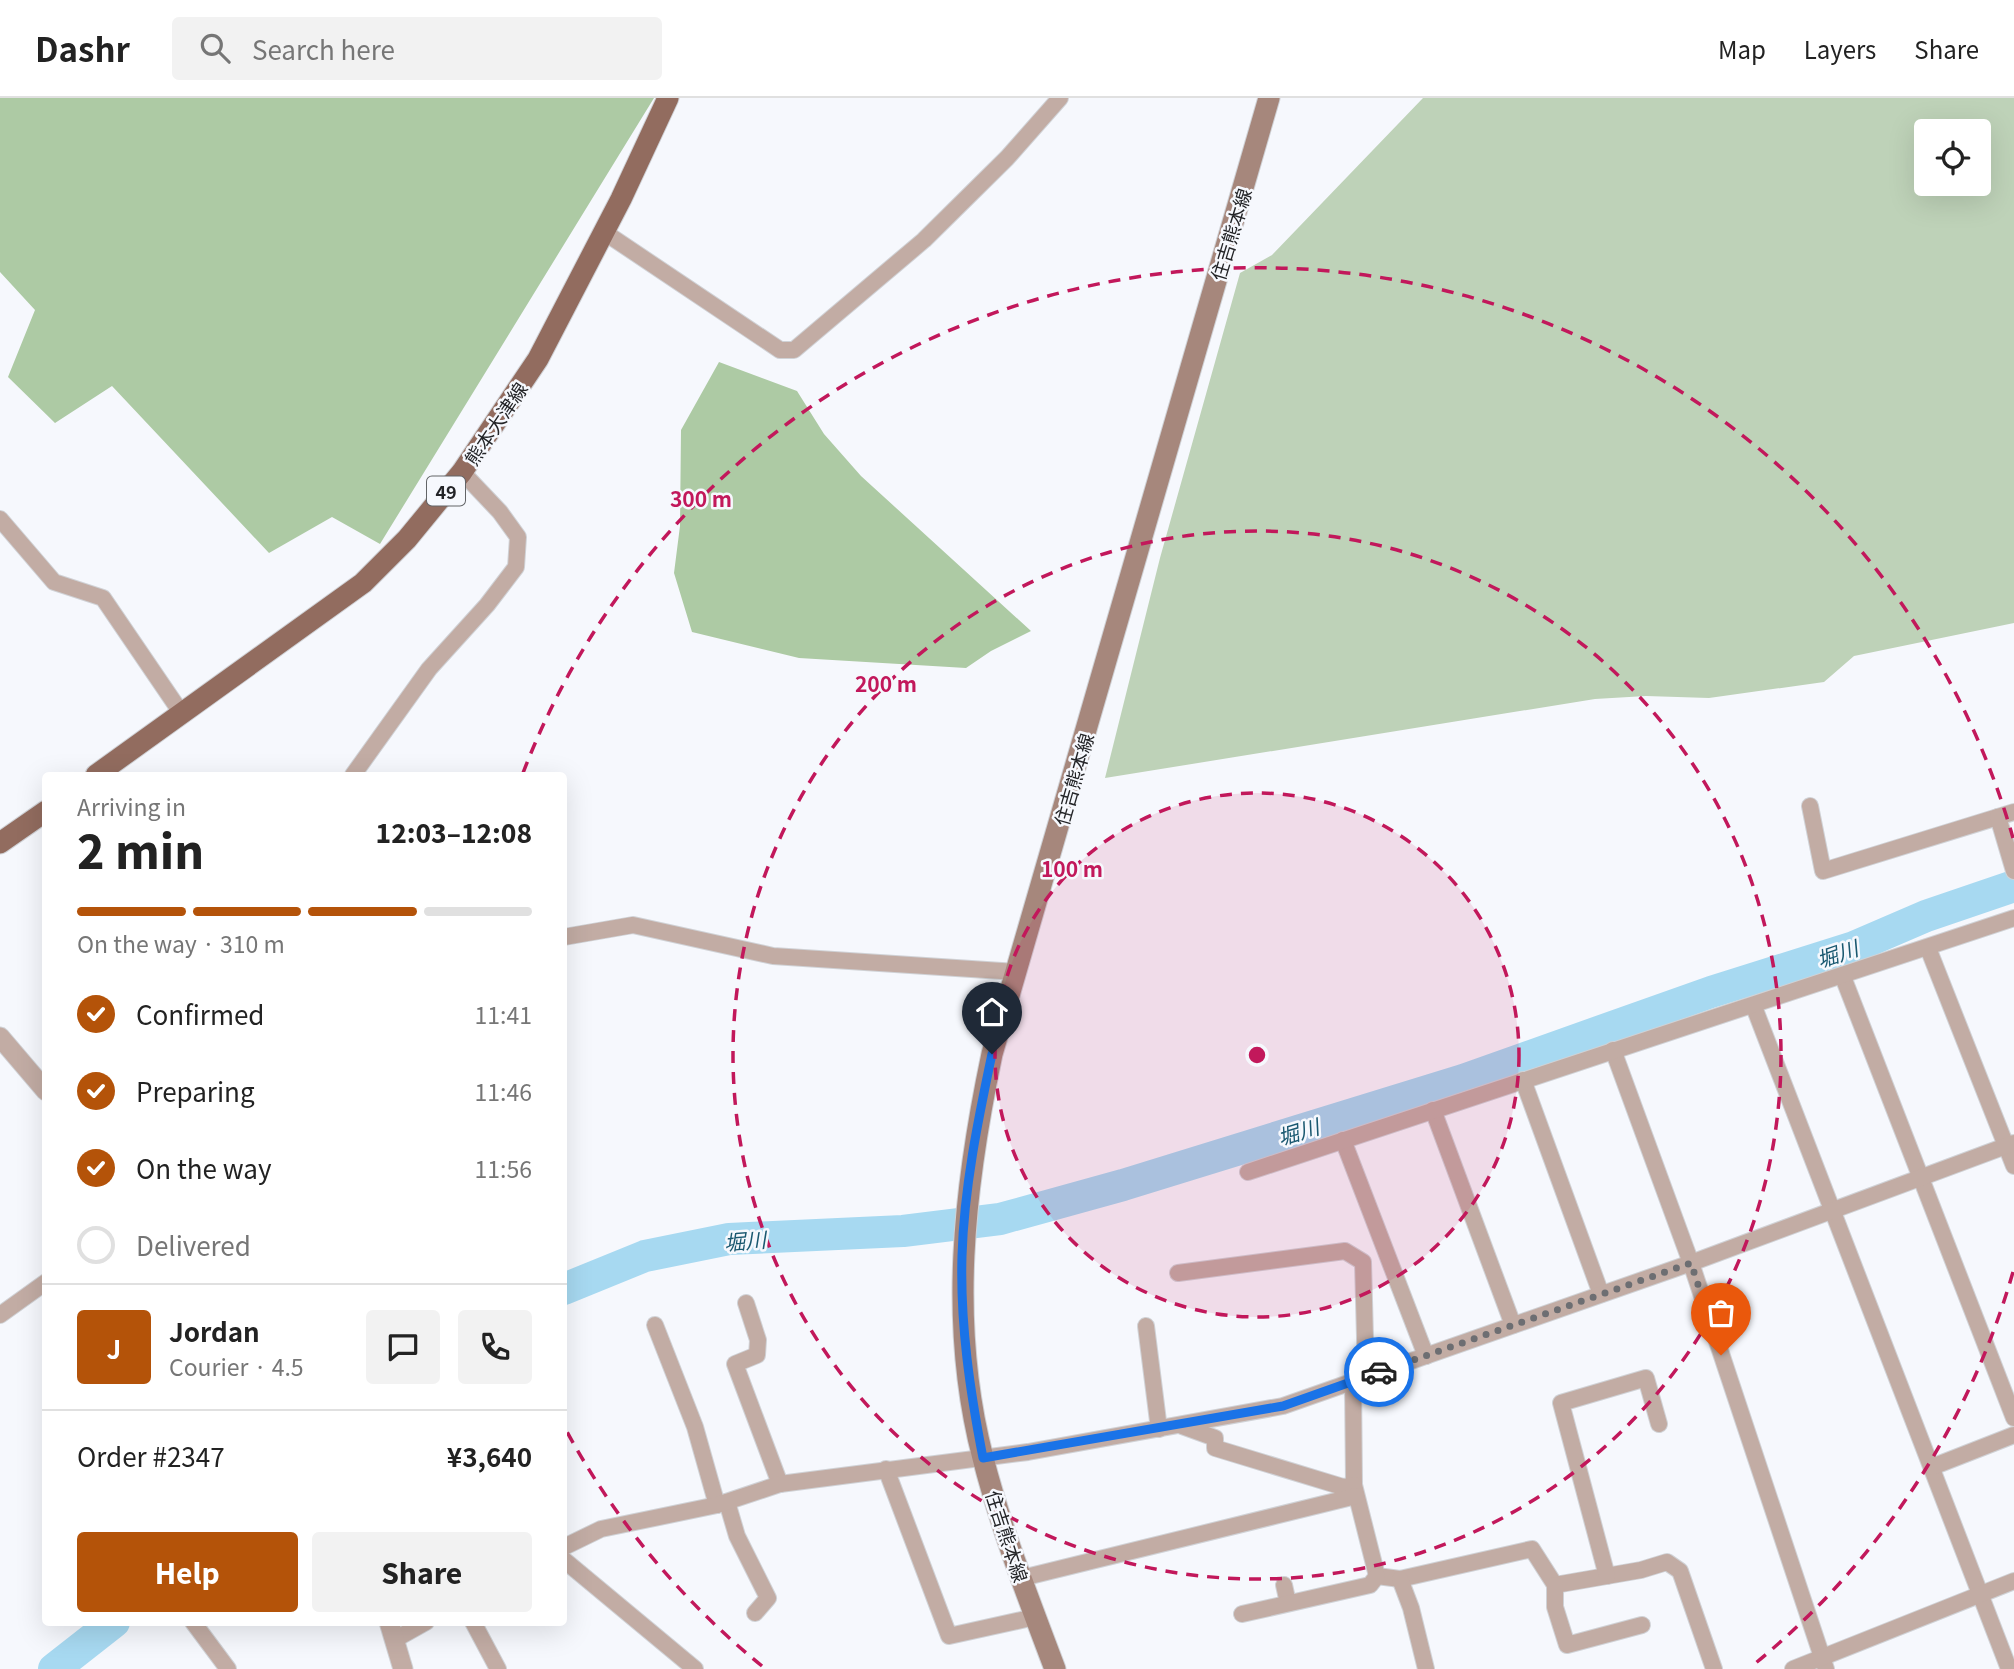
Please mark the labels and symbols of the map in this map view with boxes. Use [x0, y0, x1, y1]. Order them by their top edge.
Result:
street label: 住吉熊本線 [1203, 185, 1257, 283]
street label: 熊本大津線 [457, 376, 533, 470]
road number: 49 [427, 477, 465, 506]
text: 300 m [670, 483, 732, 513]
text: 200 m [855, 668, 917, 698]
street label: 住吉熊本線 [1047, 730, 1099, 828]
text: 100 m [1041, 853, 1103, 883]
water label: 堀川 [1812, 931, 1864, 974]
pin [962, 982, 1022, 1054]
centre of rings [1245, 1043, 1269, 1067]
water label: 堀川 [1274, 1110, 1324, 1151]
water label: 堀川 [723, 1223, 769, 1257]
pin [1691, 1283, 1751, 1355]
courier [1344, 1337, 1414, 1407]
street label: 住吉熊本線 [980, 1487, 1036, 1585]

